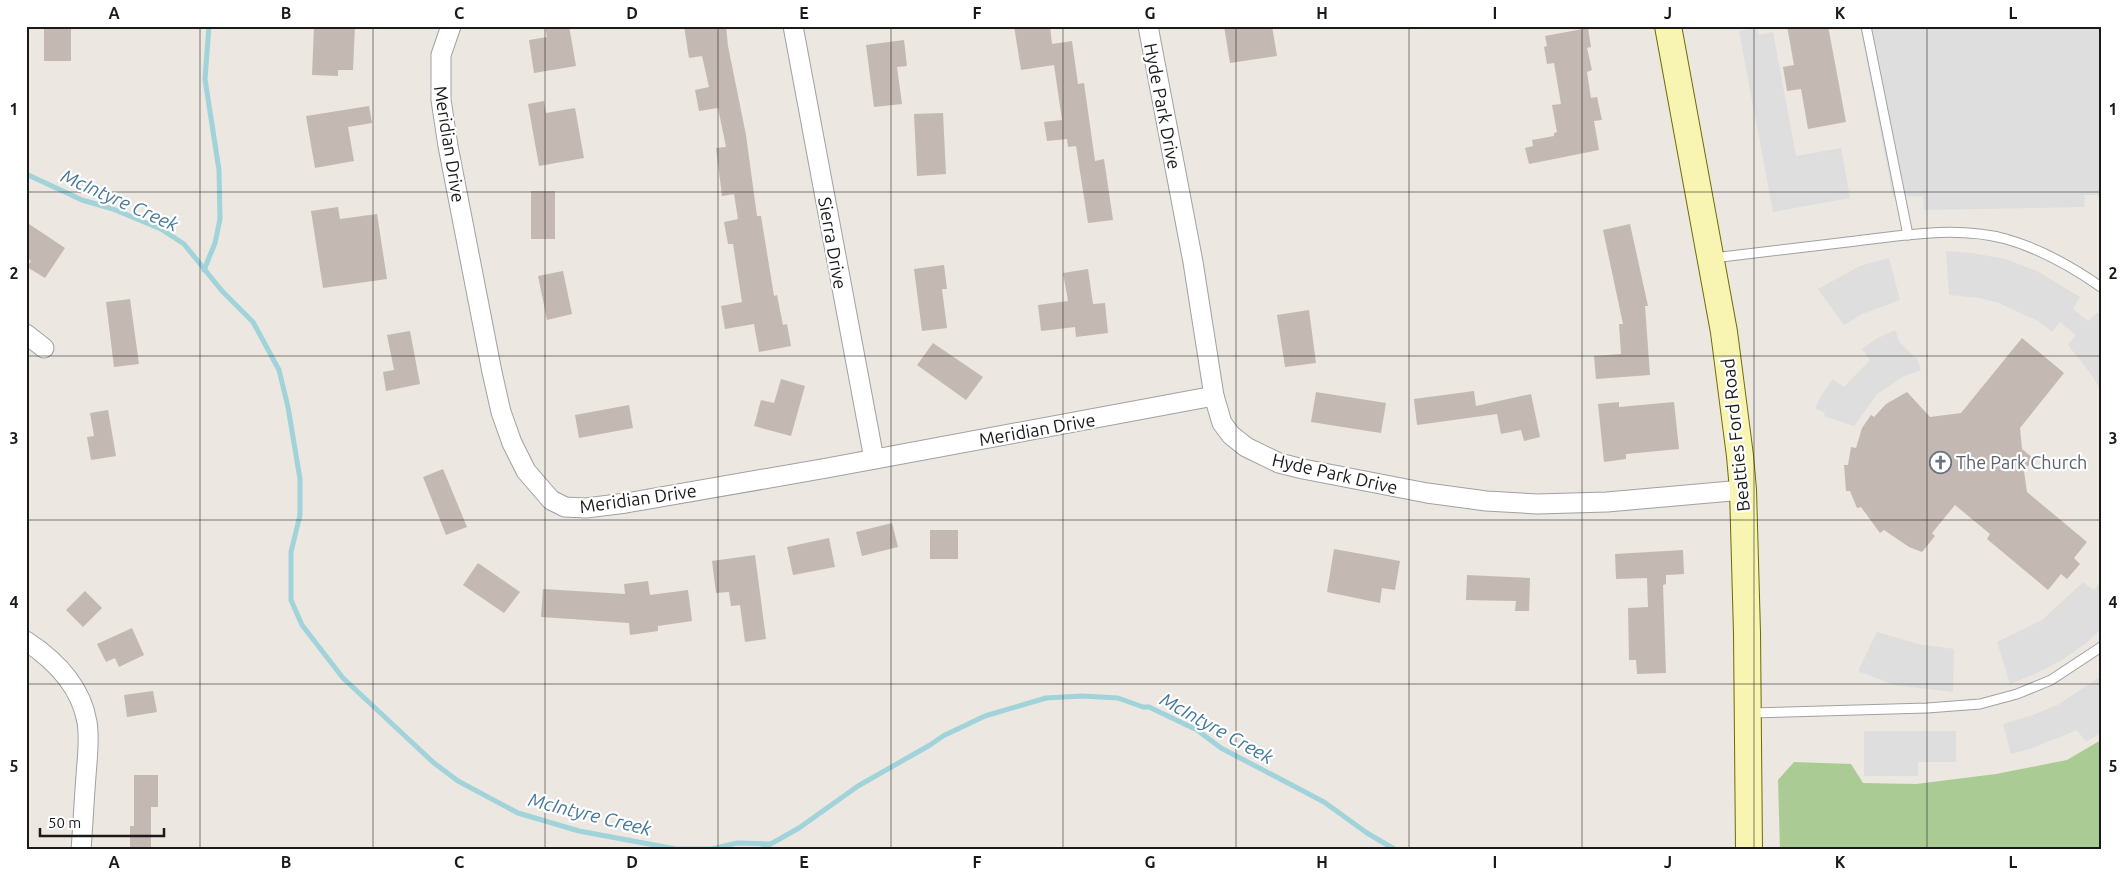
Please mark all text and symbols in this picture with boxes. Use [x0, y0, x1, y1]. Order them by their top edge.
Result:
text: A [108, 4, 120, 22]
text: B [281, 4, 291, 22]
text: C [454, 4, 464, 22]
text: D [626, 4, 638, 22]
text: E [799, 4, 809, 22]
text: F [973, 4, 982, 22]
text: G [1144, 4, 1156, 22]
text: H [1316, 4, 1328, 22]
text: I [1493, 4, 1497, 22]
text: J [1664, 4, 1672, 22]
text: K [1835, 4, 1846, 22]
text: L [2009, 4, 2018, 22]
street label: Hyde Park Drive [1141, 41, 1185, 171]
street label: Meridian Drive [431, 84, 469, 204]
text: 1 [9, 100, 19, 118]
text: 1 [2108, 100, 2118, 118]
water label: McIntyre Creek [58, 164, 182, 236]
street label: Sierra Drive [815, 195, 851, 291]
text: 2 [9, 264, 19, 282]
text: 2 [2108, 264, 2118, 282]
street label: Beatties Ford Road [1717, 357, 1753, 513]
street label: Meridian Drive [977, 409, 1097, 449]
text: 3 [9, 429, 19, 447]
text: 3 [2108, 429, 2118, 447]
street label: Hyde Park Drive [1270, 449, 1400, 497]
church icon: The Park Church [1928, 450, 1952, 474]
place label: The Park Church [1956, 452, 2087, 472]
street label: Meridian Drive [578, 480, 698, 516]
text: 4 [9, 593, 19, 611]
text: 4 [2108, 593, 2118, 611]
water label: McIntyre Creek [1157, 688, 1278, 768]
text: 5 [9, 757, 19, 775]
text: 5 [2108, 757, 2118, 775]
water label: McIntyre Creek [526, 788, 654, 840]
scale bar [40, 806, 164, 838]
text: 50 m [48, 814, 81, 831]
text: A [108, 853, 120, 871]
text: B [281, 853, 291, 871]
text: C [454, 853, 464, 871]
text: D [626, 853, 638, 871]
text: E [799, 853, 809, 871]
text: F [973, 853, 982, 871]
text: G [1144, 853, 1156, 871]
text: H [1316, 853, 1328, 871]
text: I [1493, 853, 1497, 871]
text: J [1664, 853, 1672, 871]
text: K [1835, 853, 1846, 871]
text: L [2009, 853, 2018, 871]

